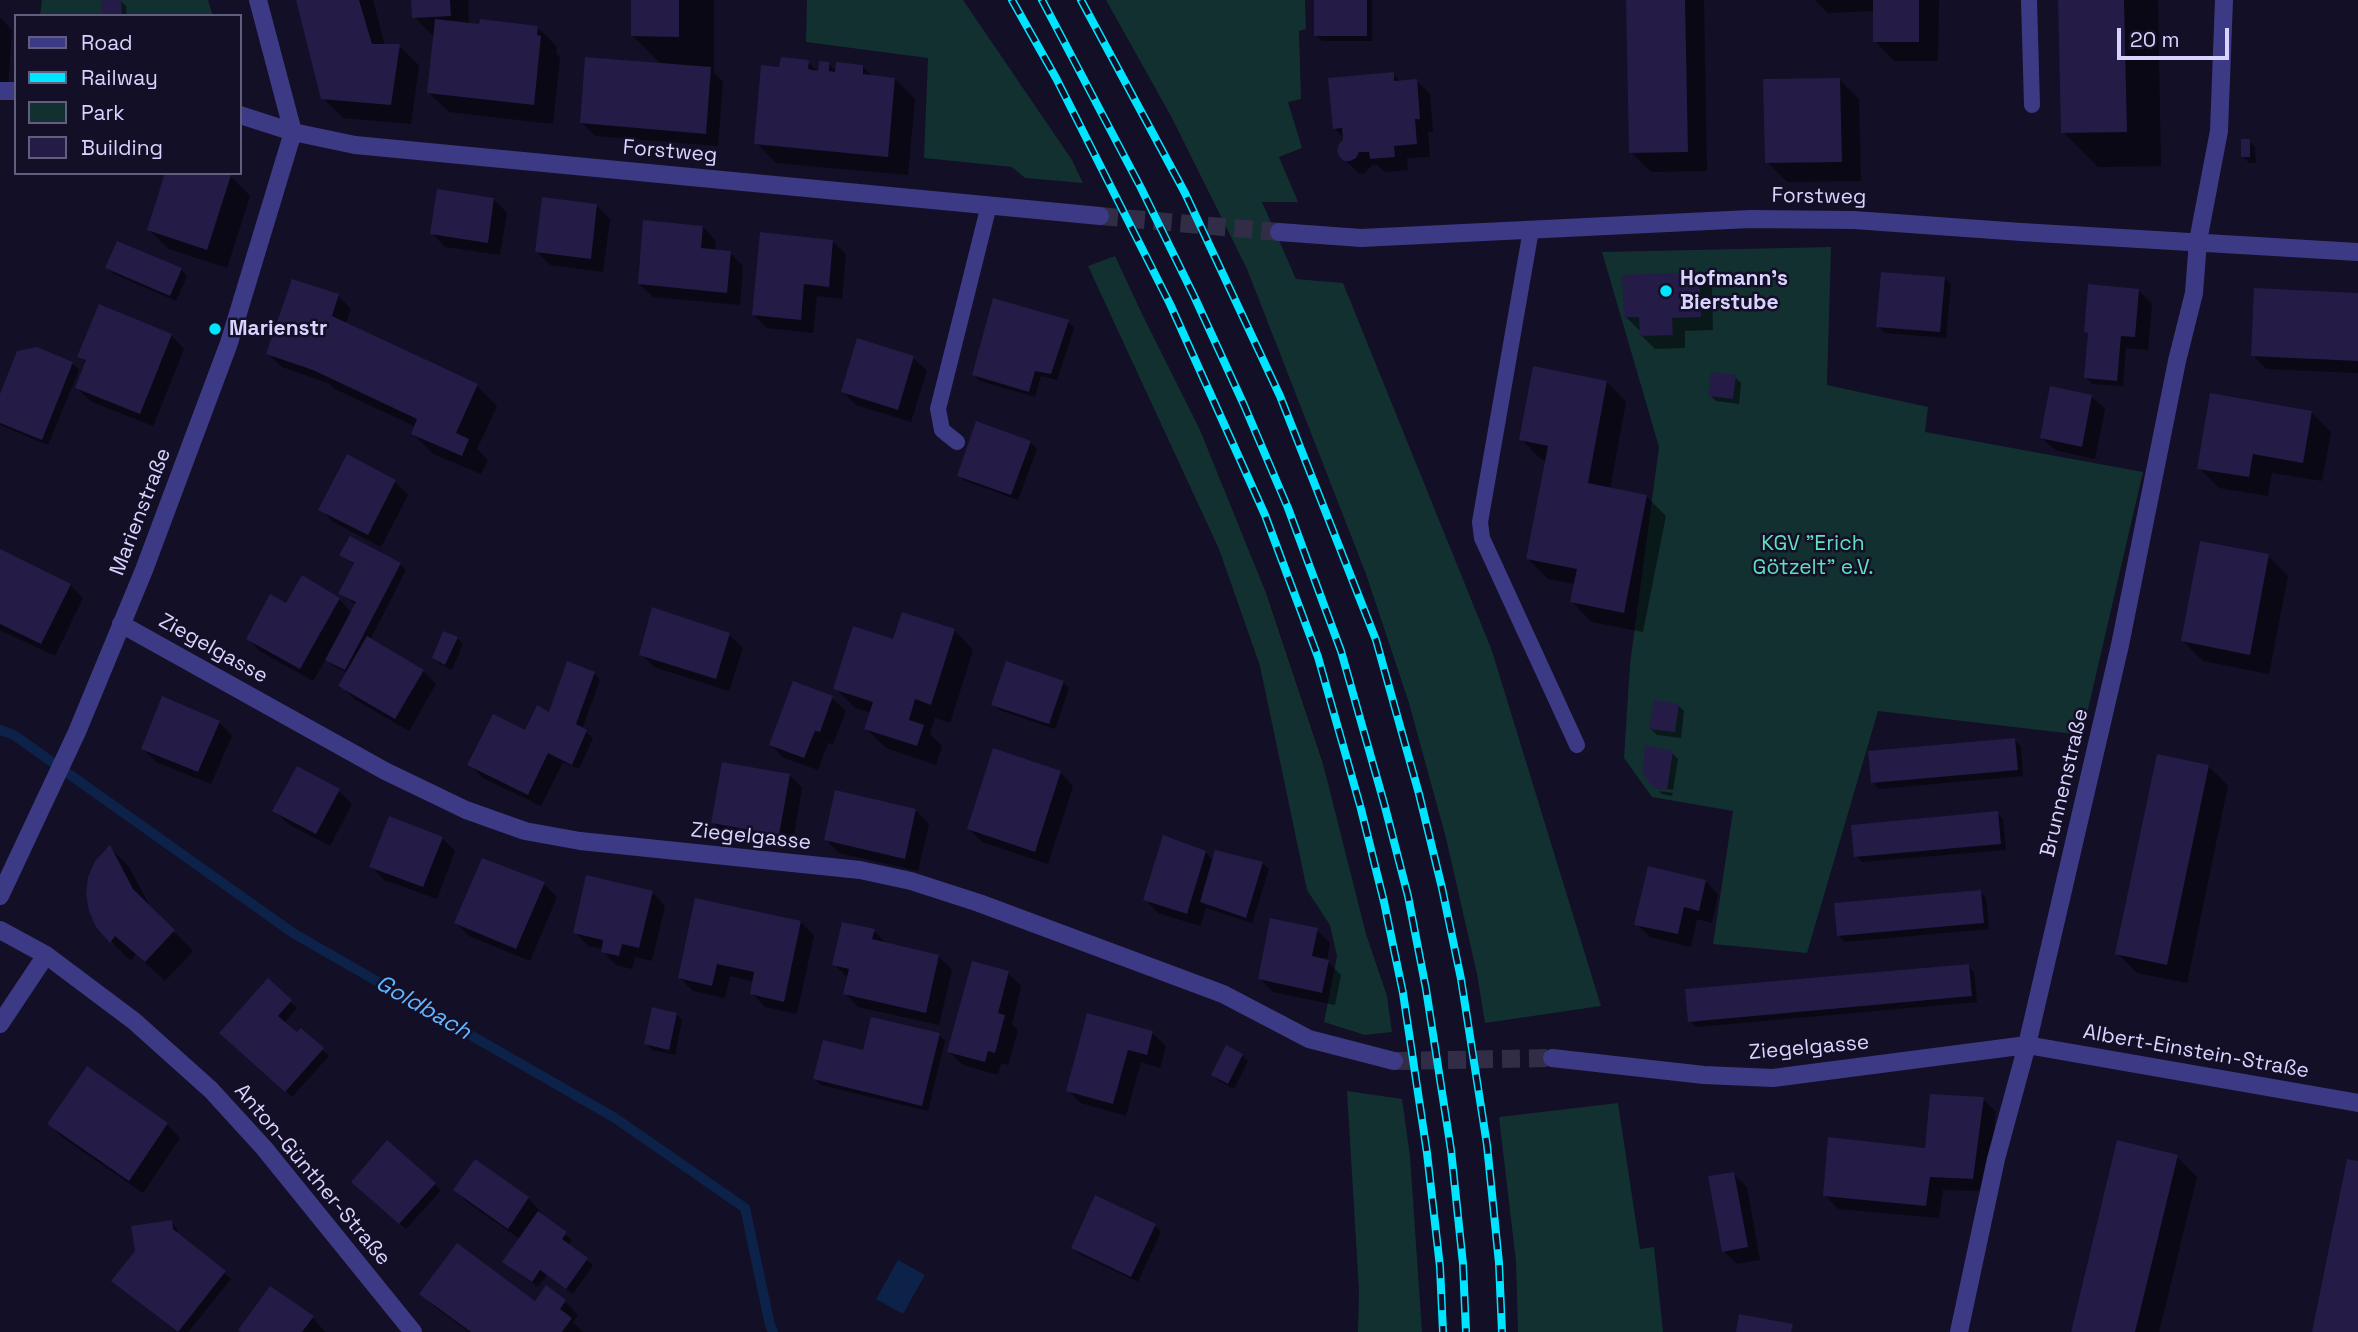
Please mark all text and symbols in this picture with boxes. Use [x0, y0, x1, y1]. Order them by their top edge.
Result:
legend [14, 14, 242, 175]
scale bar [2120, 14, 2232, 58]
text: 20 m [2130, 26, 2180, 53]
text: Road [81, 29, 133, 56]
text: Railway [81, 64, 158, 91]
text: Park [81, 99, 125, 126]
text: Building [81, 134, 163, 161]
street label: Forstweg [622, 135, 718, 169]
street label: Forstweg [1771, 184, 1867, 210]
place label: Hofmann's Bierstube [1680, 266, 1788, 316]
marker: Hofmann's Bierstube [1658, 283, 1674, 299]
place label: Marienstr [229, 316, 327, 342]
marker: Marienstr [207, 321, 223, 337]
street label: Marienstraße [105, 445, 177, 579]
park label: KGV "Erich Götzelt" e.V. [1753, 531, 1873, 581]
street label: Ziegelgasse [154, 609, 272, 689]
street label: Brunnenstraße [2036, 706, 2094, 860]
street label: Ziegelgasse [690, 818, 812, 856]
water label: Goldbach [370, 970, 476, 1046]
street label: Albert-Einstein-Straße [2081, 1020, 2311, 1084]
street label: Ziegelgasse [1748, 1030, 1870, 1066]
street label: Anton-Günther-Straße [229, 1079, 395, 1271]

